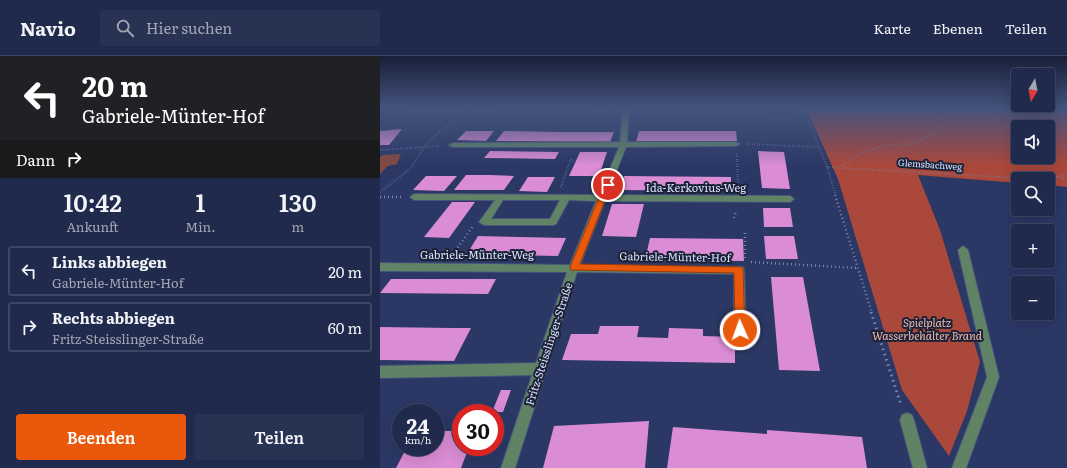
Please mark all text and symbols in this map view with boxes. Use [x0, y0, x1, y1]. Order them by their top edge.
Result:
search box [100, 10, 380, 46]
text: Navio [20, 14, 76, 42]
text: Hier suchen [146, 16, 232, 39]
icon: search [114, 17, 136, 39]
text: Karte [874, 18, 911, 38]
text: Ebenen [933, 18, 983, 38]
text: Teilen [1005, 18, 1047, 38]
text: 20 m [82, 64, 148, 106]
north arrow [1011, 68, 1055, 112]
map controls [1011, 68, 1055, 320]
icon: left [16, 72, 68, 124]
text: Gabriele-Münter-Hof [82, 102, 264, 129]
button: sound [1011, 120, 1055, 164]
text: Dann [16, 148, 55, 171]
icon: right [63, 148, 85, 170]
street label: Glemsbachweg [897, 155, 964, 173]
pin [591, 168, 625, 202]
button: search [1011, 172, 1055, 216]
icon: arrive [597, 174, 619, 196]
street label: Ida-Kerkovius-Weg [646, 179, 747, 195]
text: 10:42 [63, 184, 122, 219]
text: 1 [195, 184, 205, 219]
text: 130 [279, 184, 316, 219]
text: Ankunft [67, 217, 119, 236]
text: Min. [185, 217, 216, 236]
text: m [291, 217, 304, 236]
button: + [1011, 224, 1055, 268]
street label: Gabriele-Münter-Weg [420, 246, 535, 262]
street label: Gabriele-Münter-Hof [619, 247, 732, 265]
text: Links abbiegen [52, 250, 167, 273]
icon: left [18, 260, 40, 282]
text: 20 m [328, 260, 362, 283]
text: Gabriele-Münter-Hof [52, 273, 184, 292]
button: − [1011, 276, 1055, 320]
street label: Fritz-Steisslinger-Straße [521, 280, 576, 407]
text: Rechts abbiegen [52, 306, 175, 329]
position arrow [719, 309, 761, 351]
park label: Spielplatz Wasserbehälter Brand [872, 314, 983, 343]
icon: right [18, 316, 40, 338]
text: 60 m [328, 316, 362, 339]
text: Fritz-Steisslinger-Straße [52, 329, 204, 348]
speed limit sign: 30 [452, 404, 504, 456]
text: 24 [407, 410, 429, 440]
button: Beenden [16, 414, 186, 460]
button: Teilen [194, 414, 364, 460]
text: km/h [405, 432, 431, 447]

